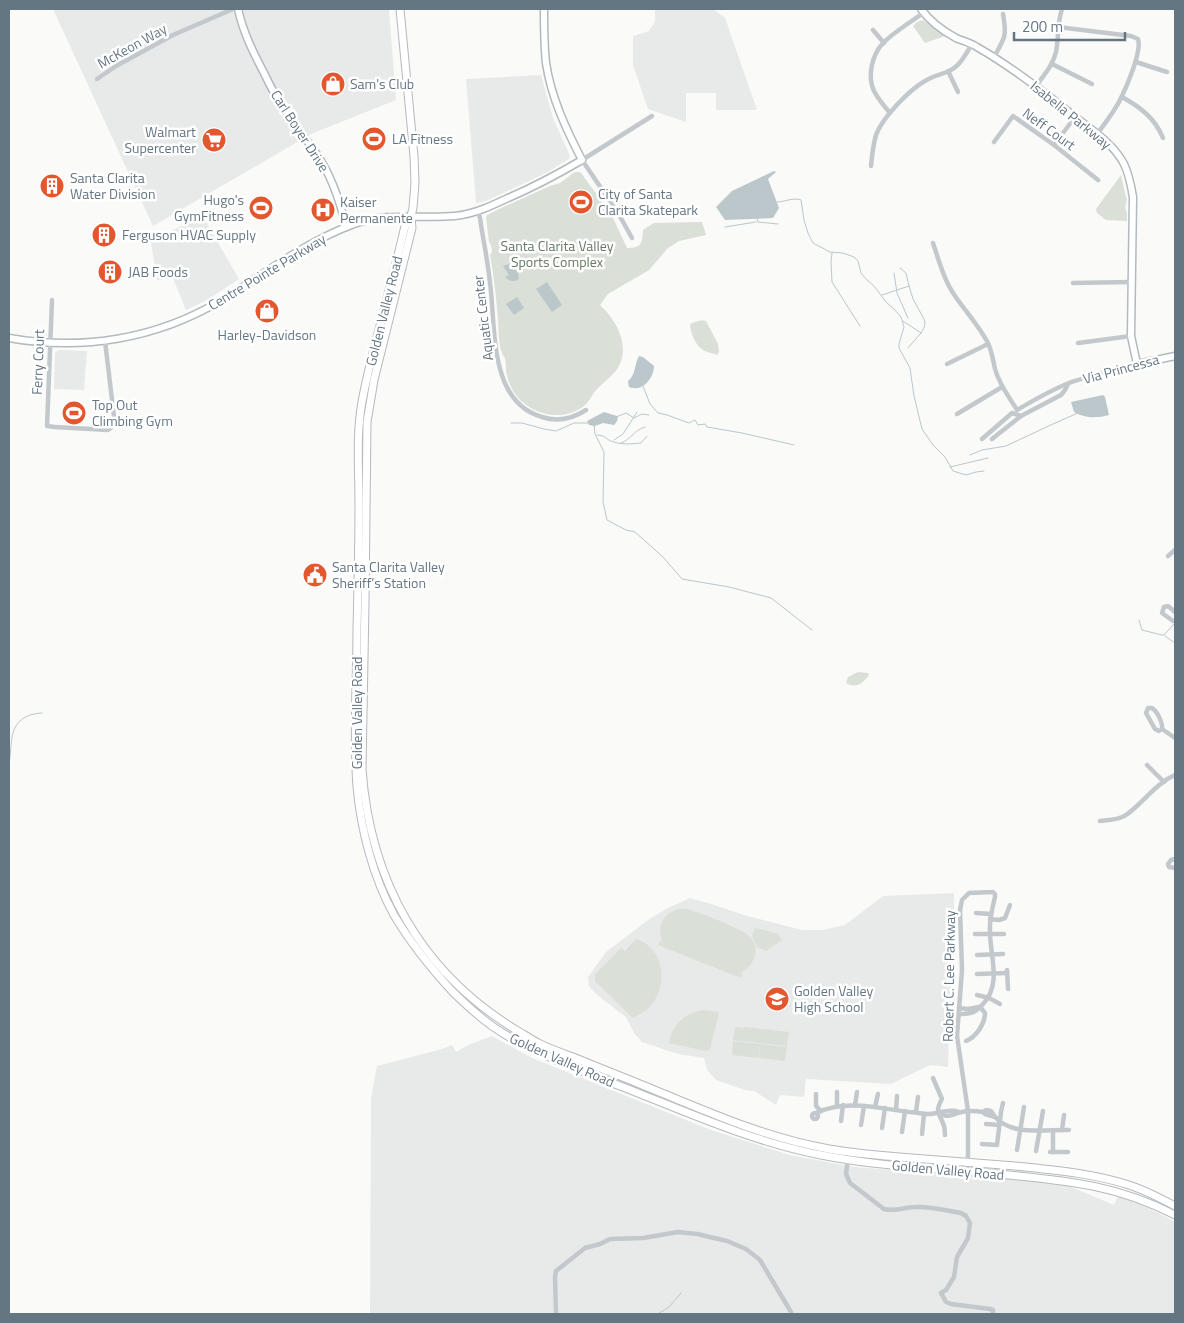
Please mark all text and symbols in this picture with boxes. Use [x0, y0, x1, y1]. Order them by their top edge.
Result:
scale bar [1014, 10, 1125, 42]
text: 200 m [1022, 15, 1063, 38]
street label: McKeon Way [93, 18, 171, 73]
shop icon: Sam's Club [320, 71, 346, 97]
place label: Sam's Club [350, 73, 414, 94]
street label: Isabella Parkway [1026, 75, 1117, 154]
street label: Carl Boyer Drive [266, 86, 335, 176]
street label: Neff Court [1018, 102, 1080, 155]
place label: Walmart Supercenter [124, 121, 196, 158]
sports icon: LA Fitness [361, 126, 387, 152]
supermarket icon: Walmart Supercenter [201, 127, 227, 153]
place label: LA Fitness [392, 128, 453, 149]
place label: Santa Clarita Water Division [70, 167, 156, 204]
building icon: Santa Clarita Water Division [39, 173, 65, 199]
place label: City of Santa Clarita Skatepark [598, 183, 698, 220]
place label: Hugo's GymFitness [174, 189, 244, 226]
sports icon: City of Santa Clarita Skatepark [568, 189, 594, 215]
place label: Kaiser Permanente [340, 191, 413, 228]
sports icon: Hugo's GymFitness [248, 195, 274, 221]
hospital icon: Kaiser Permanente [310, 197, 336, 223]
building icon: Ferguson HVAC Supply [91, 222, 117, 248]
place label: Ferguson HVAC Supply [122, 224, 256, 245]
street label: Centre Pointe Parkway [204, 228, 330, 315]
park label: Santa Clarita Valley Sports Complex [501, 235, 614, 272]
street label: Golden Valley Road [360, 254, 407, 368]
building icon: JAB Foods [97, 259, 123, 285]
place label: JAB Foods [128, 261, 188, 282]
street label: Aquatic Center [467, 274, 498, 362]
shop icon: Harley-Davidson [254, 298, 280, 324]
place label: Harley-Davidson [218, 324, 316, 345]
street label: Ferry Court [26, 329, 49, 395]
street label: Via Princessa [1080, 348, 1161, 389]
place label: Top Out Climbing Gym [92, 394, 173, 431]
sports icon: Top Out Climbing Gym [61, 400, 87, 426]
place label: Santa Clarita Valley Sheriff’s Station [332, 556, 445, 593]
public building icon: Santa Clarita Valley Sheriff’s Station [302, 562, 328, 588]
street label: Golden Valley Road [346, 657, 367, 769]
street label: Robert C. Lee Parkway [937, 910, 960, 1042]
place label: Golden Valley High School [794, 980, 874, 1017]
school or university icon: Golden Valley High School [764, 986, 790, 1012]
street label: Golden Valley Road [506, 1027, 618, 1092]
street label: Golden Valley Road [891, 1154, 1005, 1185]

